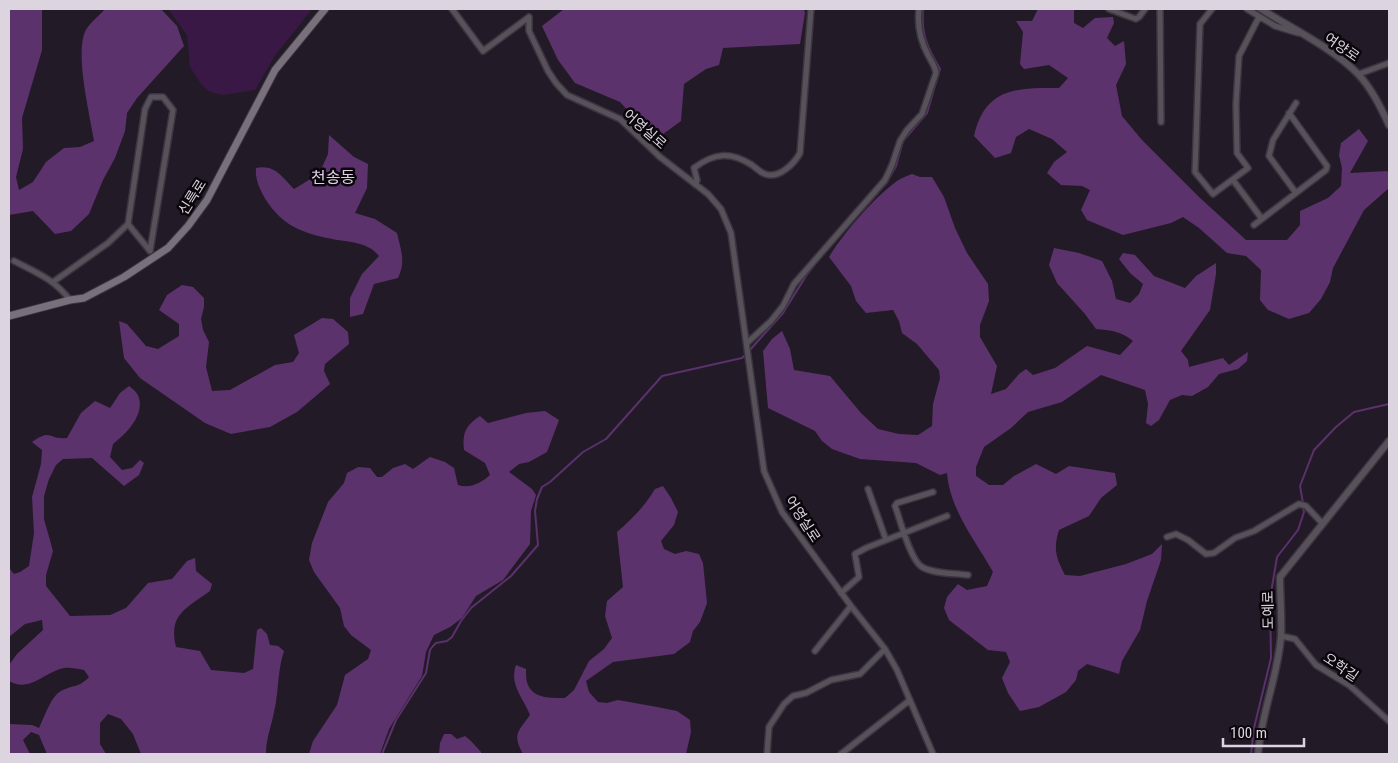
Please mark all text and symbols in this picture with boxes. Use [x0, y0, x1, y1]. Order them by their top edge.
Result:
street label: 여양로 [1322, 29, 1363, 65]
street label: 어영실로 [620, 106, 670, 152]
district label: 천송동 [311, 168, 355, 187]
street label: 신륵로 [175, 176, 209, 218]
street label: 어영실로 [782, 493, 824, 545]
street label: 도예로 [1260, 590, 1276, 629]
street label: 오학길 [1321, 650, 1361, 684]
scale bar [1223, 716, 1304, 748]
text: 100 m [1230, 724, 1267, 742]

